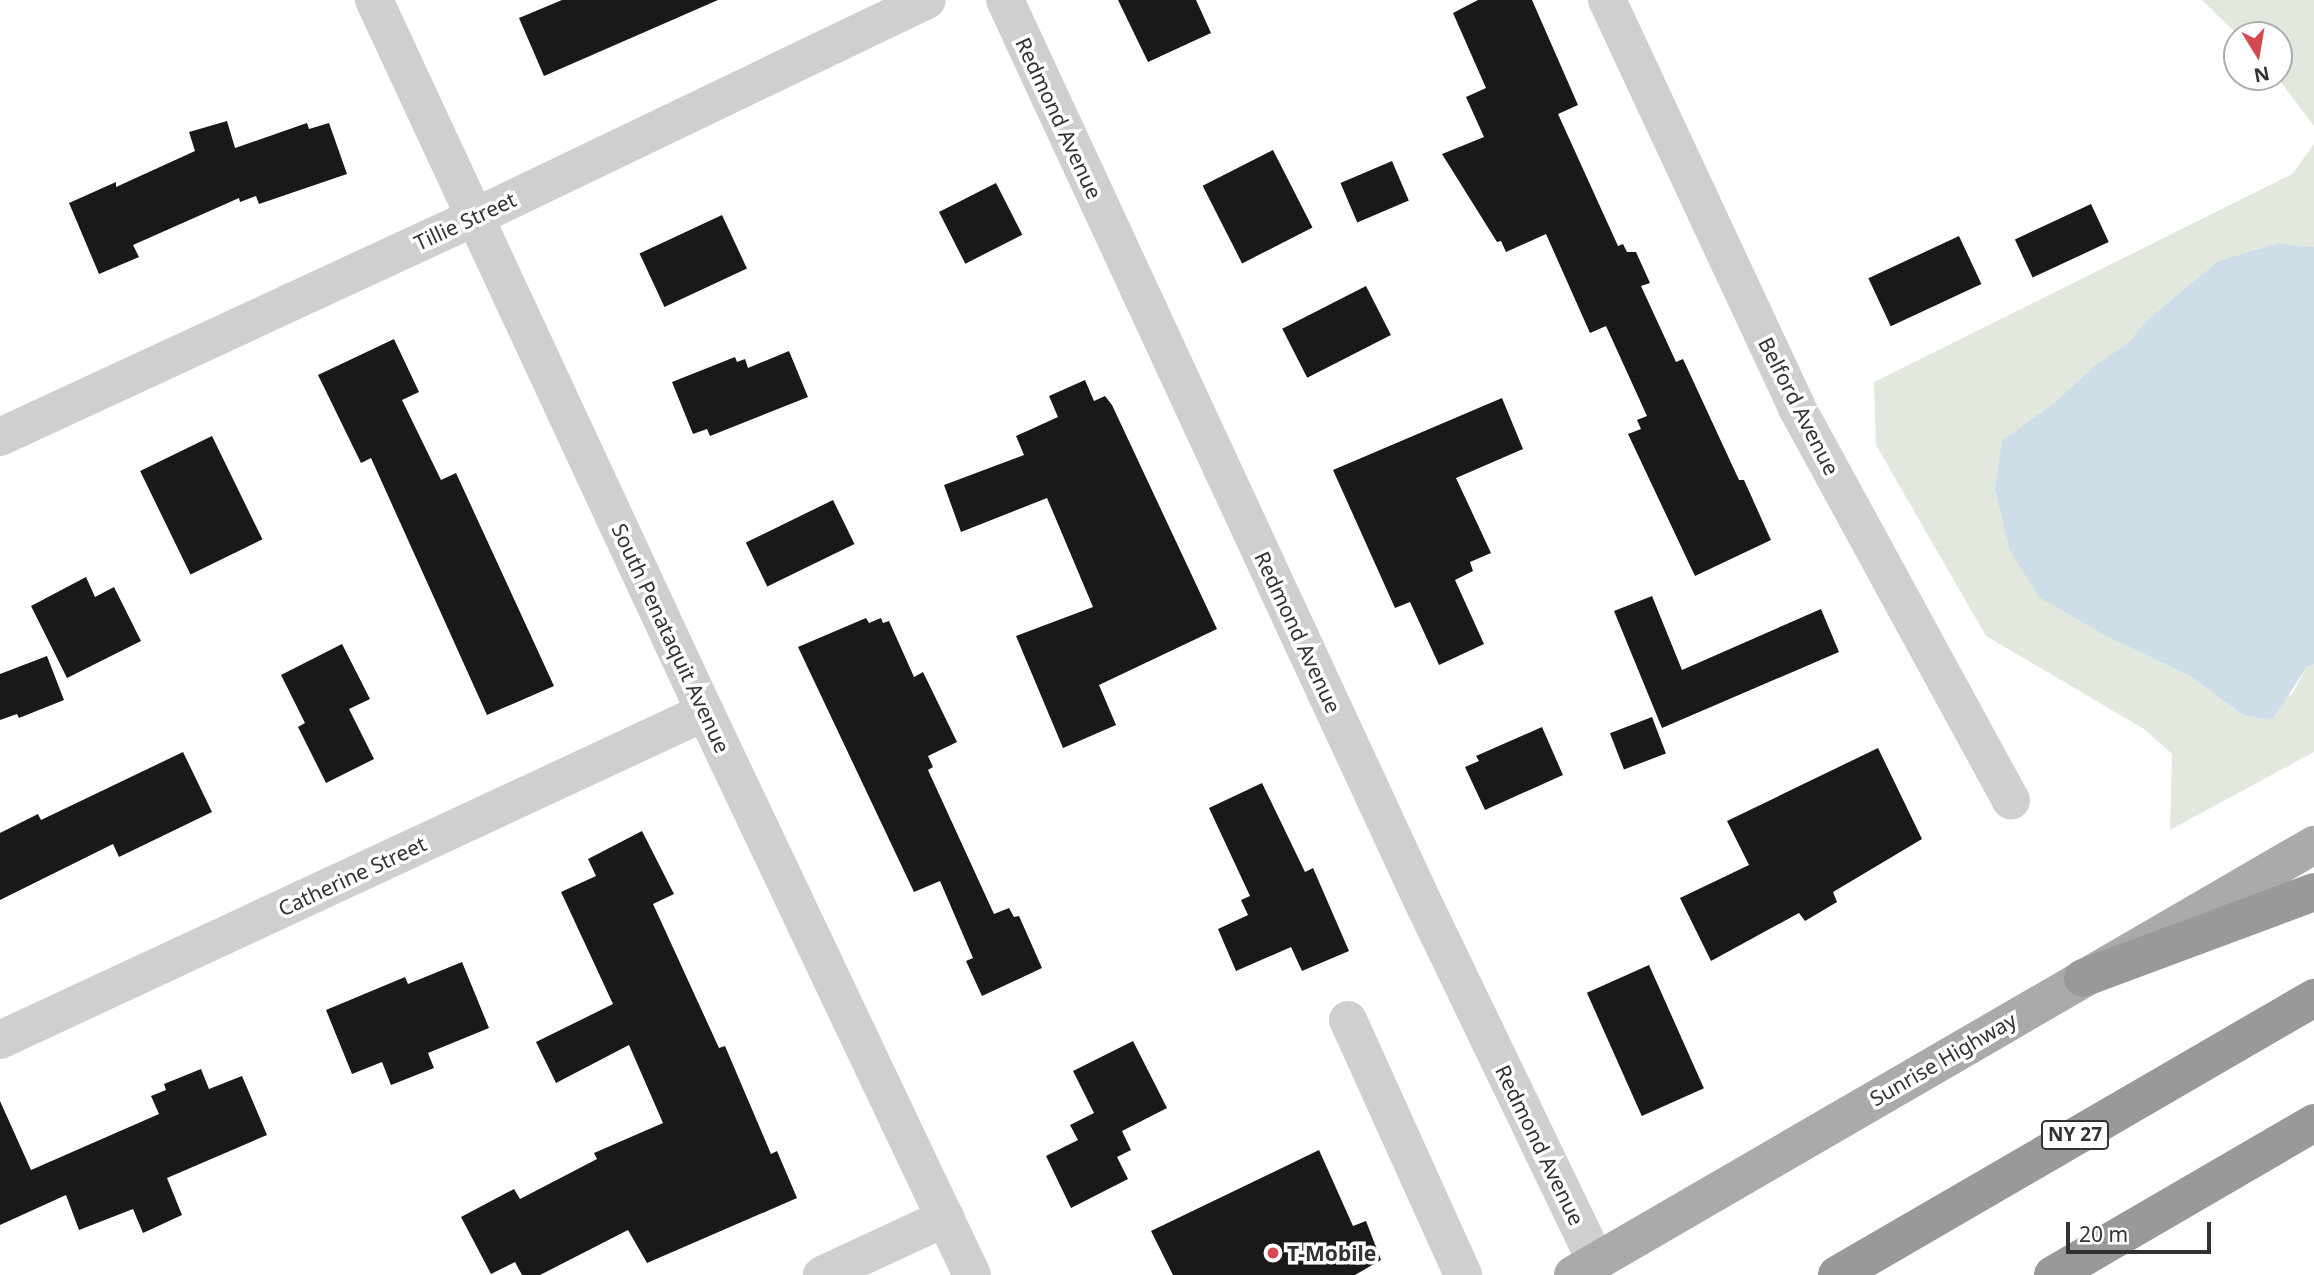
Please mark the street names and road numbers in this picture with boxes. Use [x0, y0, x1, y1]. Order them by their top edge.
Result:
street label: Redmond Avenue [1011, 33, 1107, 203]
street label: Tillie Street [410, 186, 520, 256]
street label: Belford Avenue [1753, 333, 1845, 479]
street label: South Penataquit Avenue [607, 519, 735, 757]
street label: Redmond Avenue [1250, 547, 1346, 717]
street label: Catherine Street [274, 831, 430, 921]
street label: Sunrise Highway [1865, 1007, 2021, 1111]
street label: Redmond Avenue [1490, 1061, 1590, 1229]
road number: NY 27 [2040, 1120, 2110, 1150]

